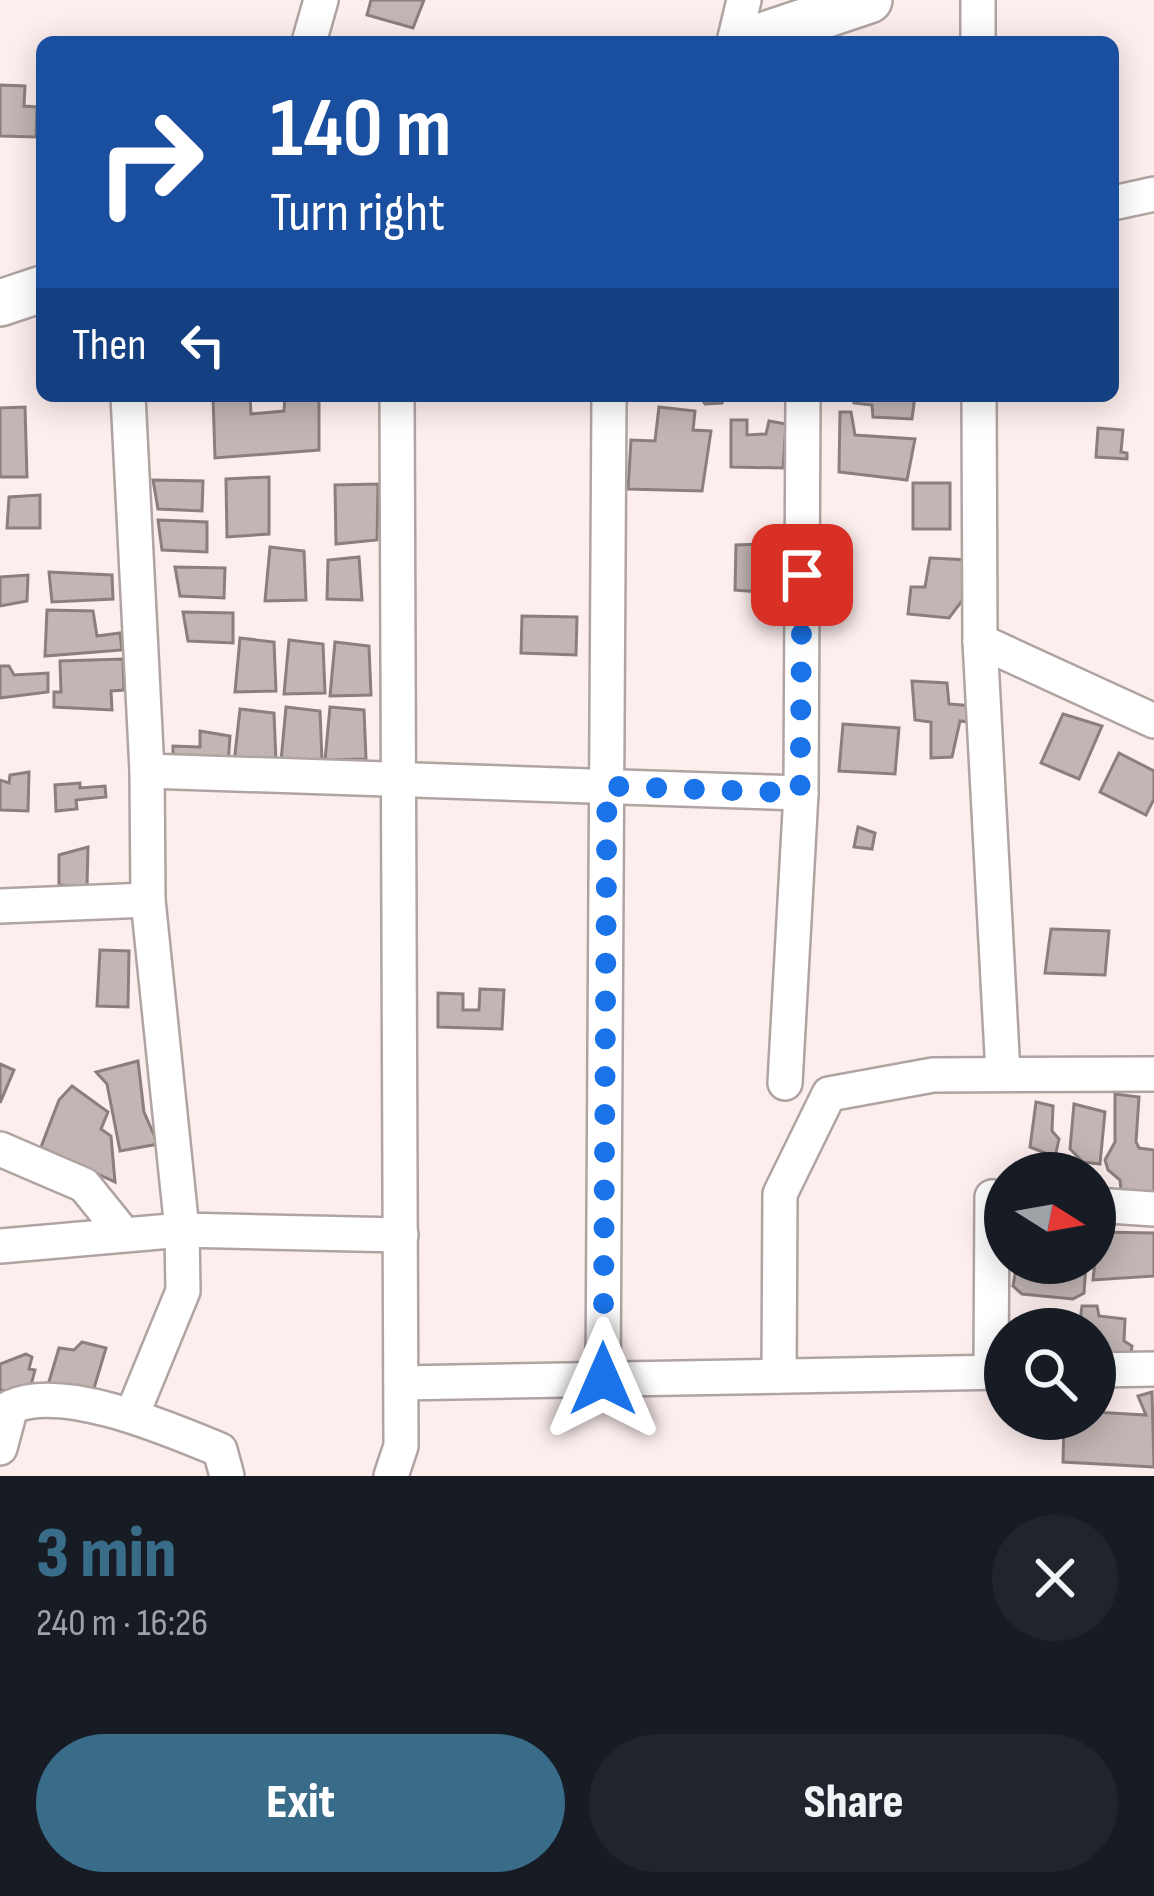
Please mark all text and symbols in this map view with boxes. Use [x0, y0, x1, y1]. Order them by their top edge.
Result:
text: 140 m [270, 79, 451, 180]
icon: right [72, 84, 228, 240]
text: Turn right [270, 181, 445, 246]
icon: left [170, 312, 236, 378]
text: Then [72, 318, 146, 373]
pin [751, 524, 853, 626]
icon: arrive [769, 542, 835, 608]
north arrow [984, 1152, 1116, 1284]
map controls [984, 1152, 1116, 1440]
button: search [984, 1308, 1116, 1440]
position arrow [540, 1316, 666, 1442]
text: 3 min [36, 1511, 177, 1598]
button: close [992, 1515, 1118, 1641]
text: 240 m · 16:26 [36, 1600, 208, 1647]
button: Exit [36, 1734, 565, 1872]
button: Share [589, 1734, 1118, 1872]

